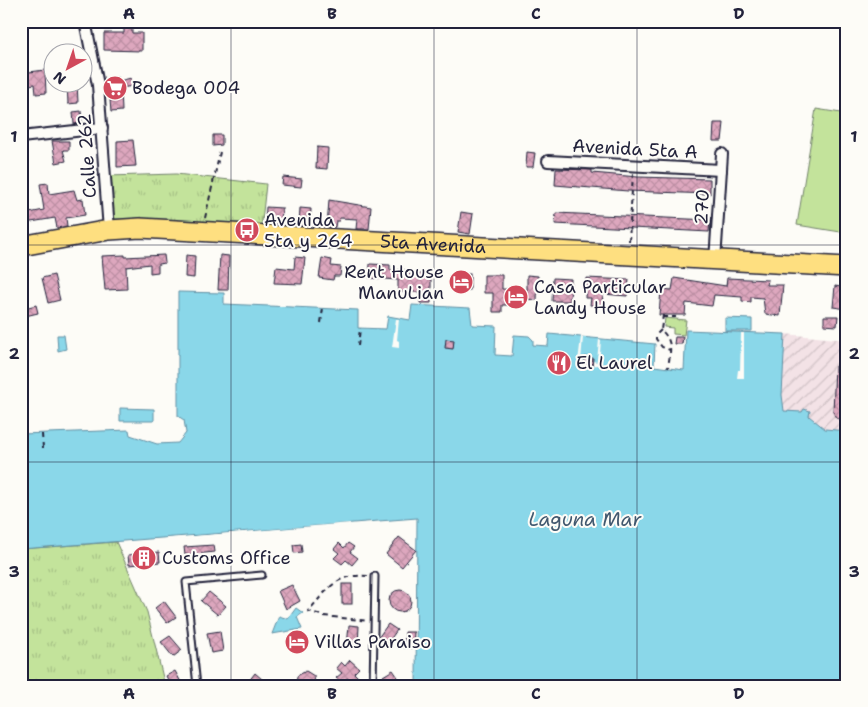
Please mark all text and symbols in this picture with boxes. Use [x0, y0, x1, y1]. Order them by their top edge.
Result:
text: A [123, 3, 135, 24]
text: B [327, 3, 337, 24]
text: C [531, 3, 541, 24]
text: D [733, 3, 745, 24]
north arrow [42, 42, 92, 92]
text: N [50, 67, 70, 88]
supermarket icon: Bodega 004 [102, 75, 128, 101]
place label: Bodega 004 [132, 76, 240, 100]
street label: Calle 262 [72, 113, 102, 199]
text: 1 [10, 126, 18, 147]
text: 1 [850, 126, 858, 147]
street label: Avenida 5ta A [572, 134, 698, 164]
street label: 270 [689, 188, 715, 226]
place label: Avenida 5ta y 264 [264, 208, 353, 253]
bus stop icon: Avenida 5ta y 264 [234, 217, 260, 243]
street label: 5ta Avenida [379, 229, 487, 259]
place label: Rent House ManuLian [344, 260, 444, 305]
hotel icon: Rent House ManuLian [448, 269, 474, 295]
place label: Casa Particular Landy House [534, 275, 667, 320]
hotel icon: Casa Particular Landy House [503, 284, 529, 310]
text: 2 [8, 343, 20, 364]
text: 2 [848, 343, 860, 364]
restaurant icon: El Laurel [546, 350, 572, 376]
place label: El Laurel [576, 351, 653, 375]
water label: Laguna Mar [529, 507, 642, 532]
building icon: Customs Office [131, 545, 157, 571]
place label: Customs Office [162, 546, 291, 570]
text: 3 [8, 561, 20, 582]
text: 3 [848, 561, 860, 582]
hotel icon: Villas Paraiso [284, 629, 310, 655]
place label: Villas Paraiso [314, 630, 431, 654]
text: A [123, 683, 135, 704]
text: B [327, 683, 337, 704]
text: C [531, 683, 541, 704]
text: D [733, 683, 745, 704]

